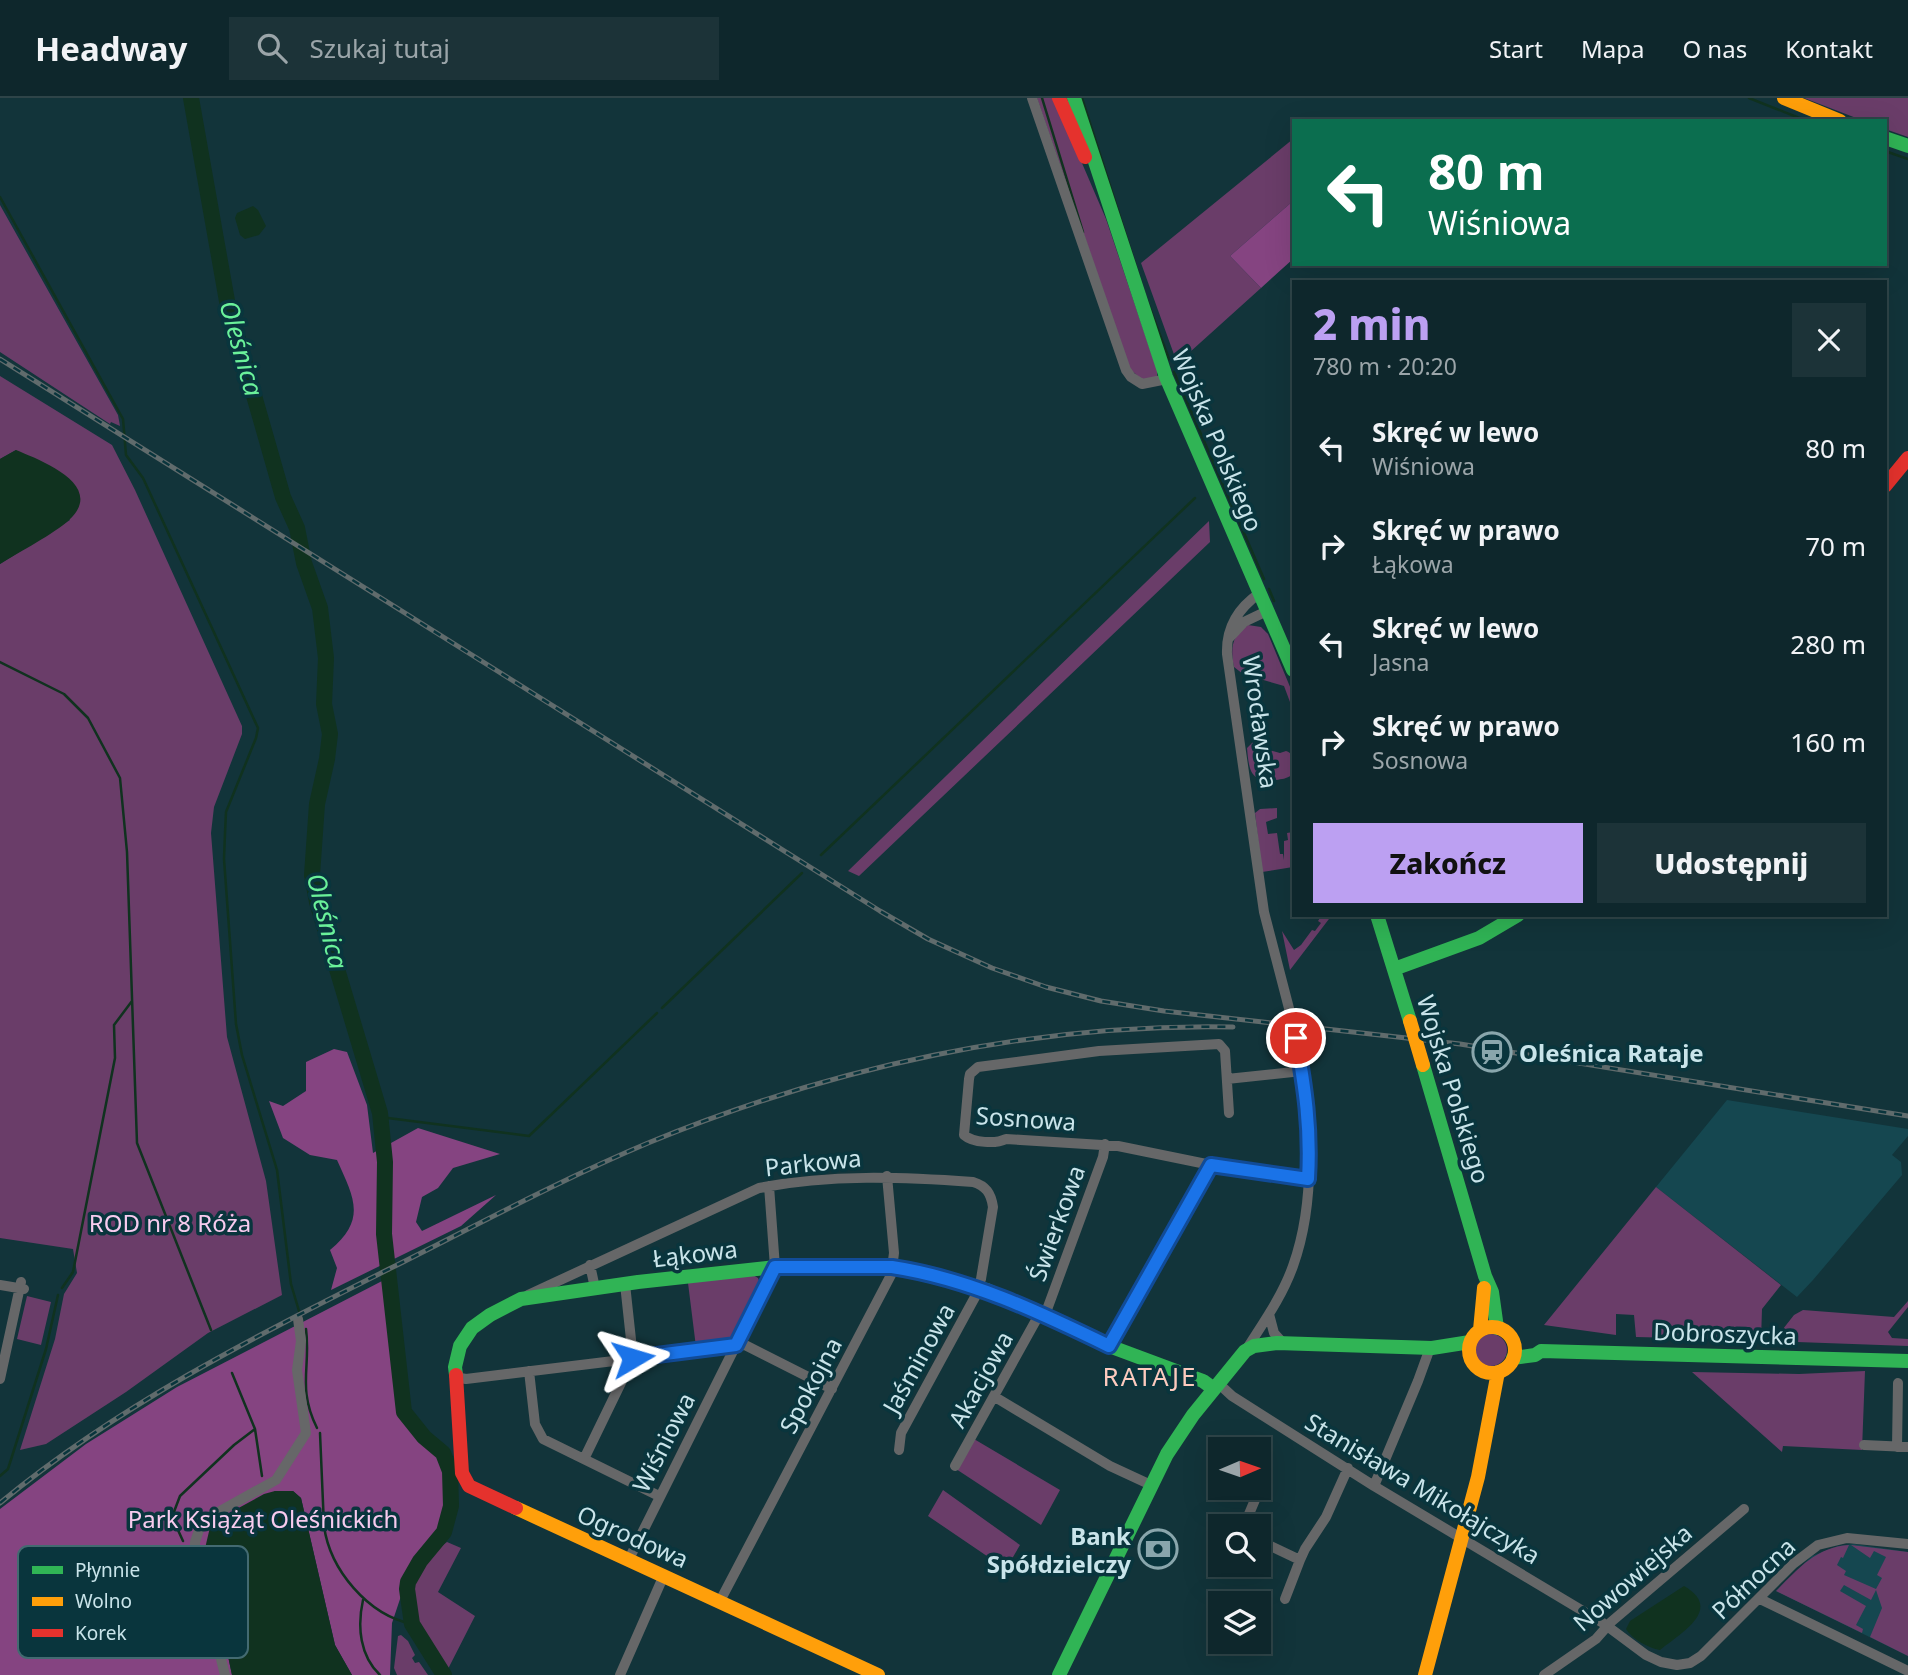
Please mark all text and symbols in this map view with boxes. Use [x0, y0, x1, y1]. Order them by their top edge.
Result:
search box [229, 17, 719, 80]
text: Headway [35, 26, 187, 71]
icon: search [253, 29, 291, 67]
text: Szukaj tutaj [309, 30, 450, 66]
text: Start [1489, 32, 1543, 65]
text: Mapa [1581, 32, 1644, 65]
text: O nas [1682, 32, 1747, 65]
text: Kontakt [1785, 32, 1873, 65]
text: 80 m [1428, 138, 1545, 204]
icon: left [1313, 147, 1404, 238]
text: Wiśniowa [1428, 201, 1571, 244]
text: 2 min [1313, 295, 1430, 352]
water label: Oleśnica [211, 296, 273, 400]
button: close [1792, 303, 1866, 377]
street label: Wojska Polskiego [1165, 344, 1271, 536]
text: 780 m · 20:20 [1313, 350, 1457, 382]
text: Skręć w lewo [1372, 414, 1539, 450]
icon: left [1313, 429, 1351, 467]
text: 80 m [1805, 430, 1866, 466]
text: Wiśniowa [1372, 450, 1475, 482]
text: Skręć w prawo [1372, 512, 1560, 548]
icon: right [1313, 527, 1351, 565]
text: 70 m [1805, 528, 1866, 564]
text: Łąkowa [1372, 548, 1454, 580]
text: Skręć w lewo [1372, 610, 1539, 646]
icon: left [1313, 625, 1351, 663]
text: 280 m [1790, 626, 1866, 662]
text: Jasna [1372, 646, 1429, 678]
street label: Wrocławska [1235, 653, 1287, 791]
text: Skręć w prawo [1372, 708, 1560, 744]
icon: right [1313, 723, 1351, 761]
text: 160 m [1790, 724, 1866, 760]
text: Sosnowa [1372, 744, 1468, 776]
button: Zakończ [1313, 823, 1583, 903]
button: Udostępnij [1597, 823, 1866, 903]
water label: Oleśnica [299, 869, 357, 973]
street label: Wojska Polskiego [1410, 991, 1498, 1187]
pin [1266, 1008, 1326, 1068]
icon: arrive [1277, 1019, 1315, 1057]
station icon: Oleśnica Rataje [1471, 1031, 1513, 1073]
place label: Oleśnica Rataje [1519, 1036, 1704, 1069]
street label: Sosnowa [975, 1098, 1077, 1138]
street label: Parkowa [763, 1141, 863, 1183]
street label: Świerkowa [1020, 1161, 1092, 1285]
park label: ROD nr 8 Róża [89, 1206, 251, 1239]
street label: Łąkowa [651, 1231, 739, 1275]
street label: Jaśminowa [873, 1297, 962, 1421]
street label: Dobroszycka [1653, 1314, 1797, 1352]
position arrow [596, 1321, 670, 1395]
street label: Akacjowa [940, 1325, 1020, 1433]
street label: Spokojna [771, 1331, 849, 1439]
district label: RATAJE [1102, 1358, 1198, 1394]
street label: Wiśniowa [624, 1387, 702, 1497]
street label: Stanisława Mikołajczyka [1299, 1405, 1547, 1571]
north arrow [1208, 1437, 1270, 1500]
map controls [1208, 1437, 1271, 1654]
street label: Ogrodowa [572, 1497, 694, 1575]
park label: Park Książąt Oleśnickich [128, 1502, 398, 1535]
button: search [1208, 1514, 1271, 1577]
street label: Nowowiejska [1565, 1516, 1699, 1638]
place label: Bank Spółdzielczy [987, 1519, 1131, 1580]
bank icon: Bank Spółdzielczy [1137, 1528, 1179, 1570]
street label: Północna [1704, 1530, 1802, 1626]
legend [18, 1546, 248, 1658]
text: Płynnie [75, 1557, 140, 1583]
text: Wolno [75, 1588, 132, 1614]
button: layers [1208, 1591, 1271, 1654]
text: Korek [75, 1620, 127, 1646]

